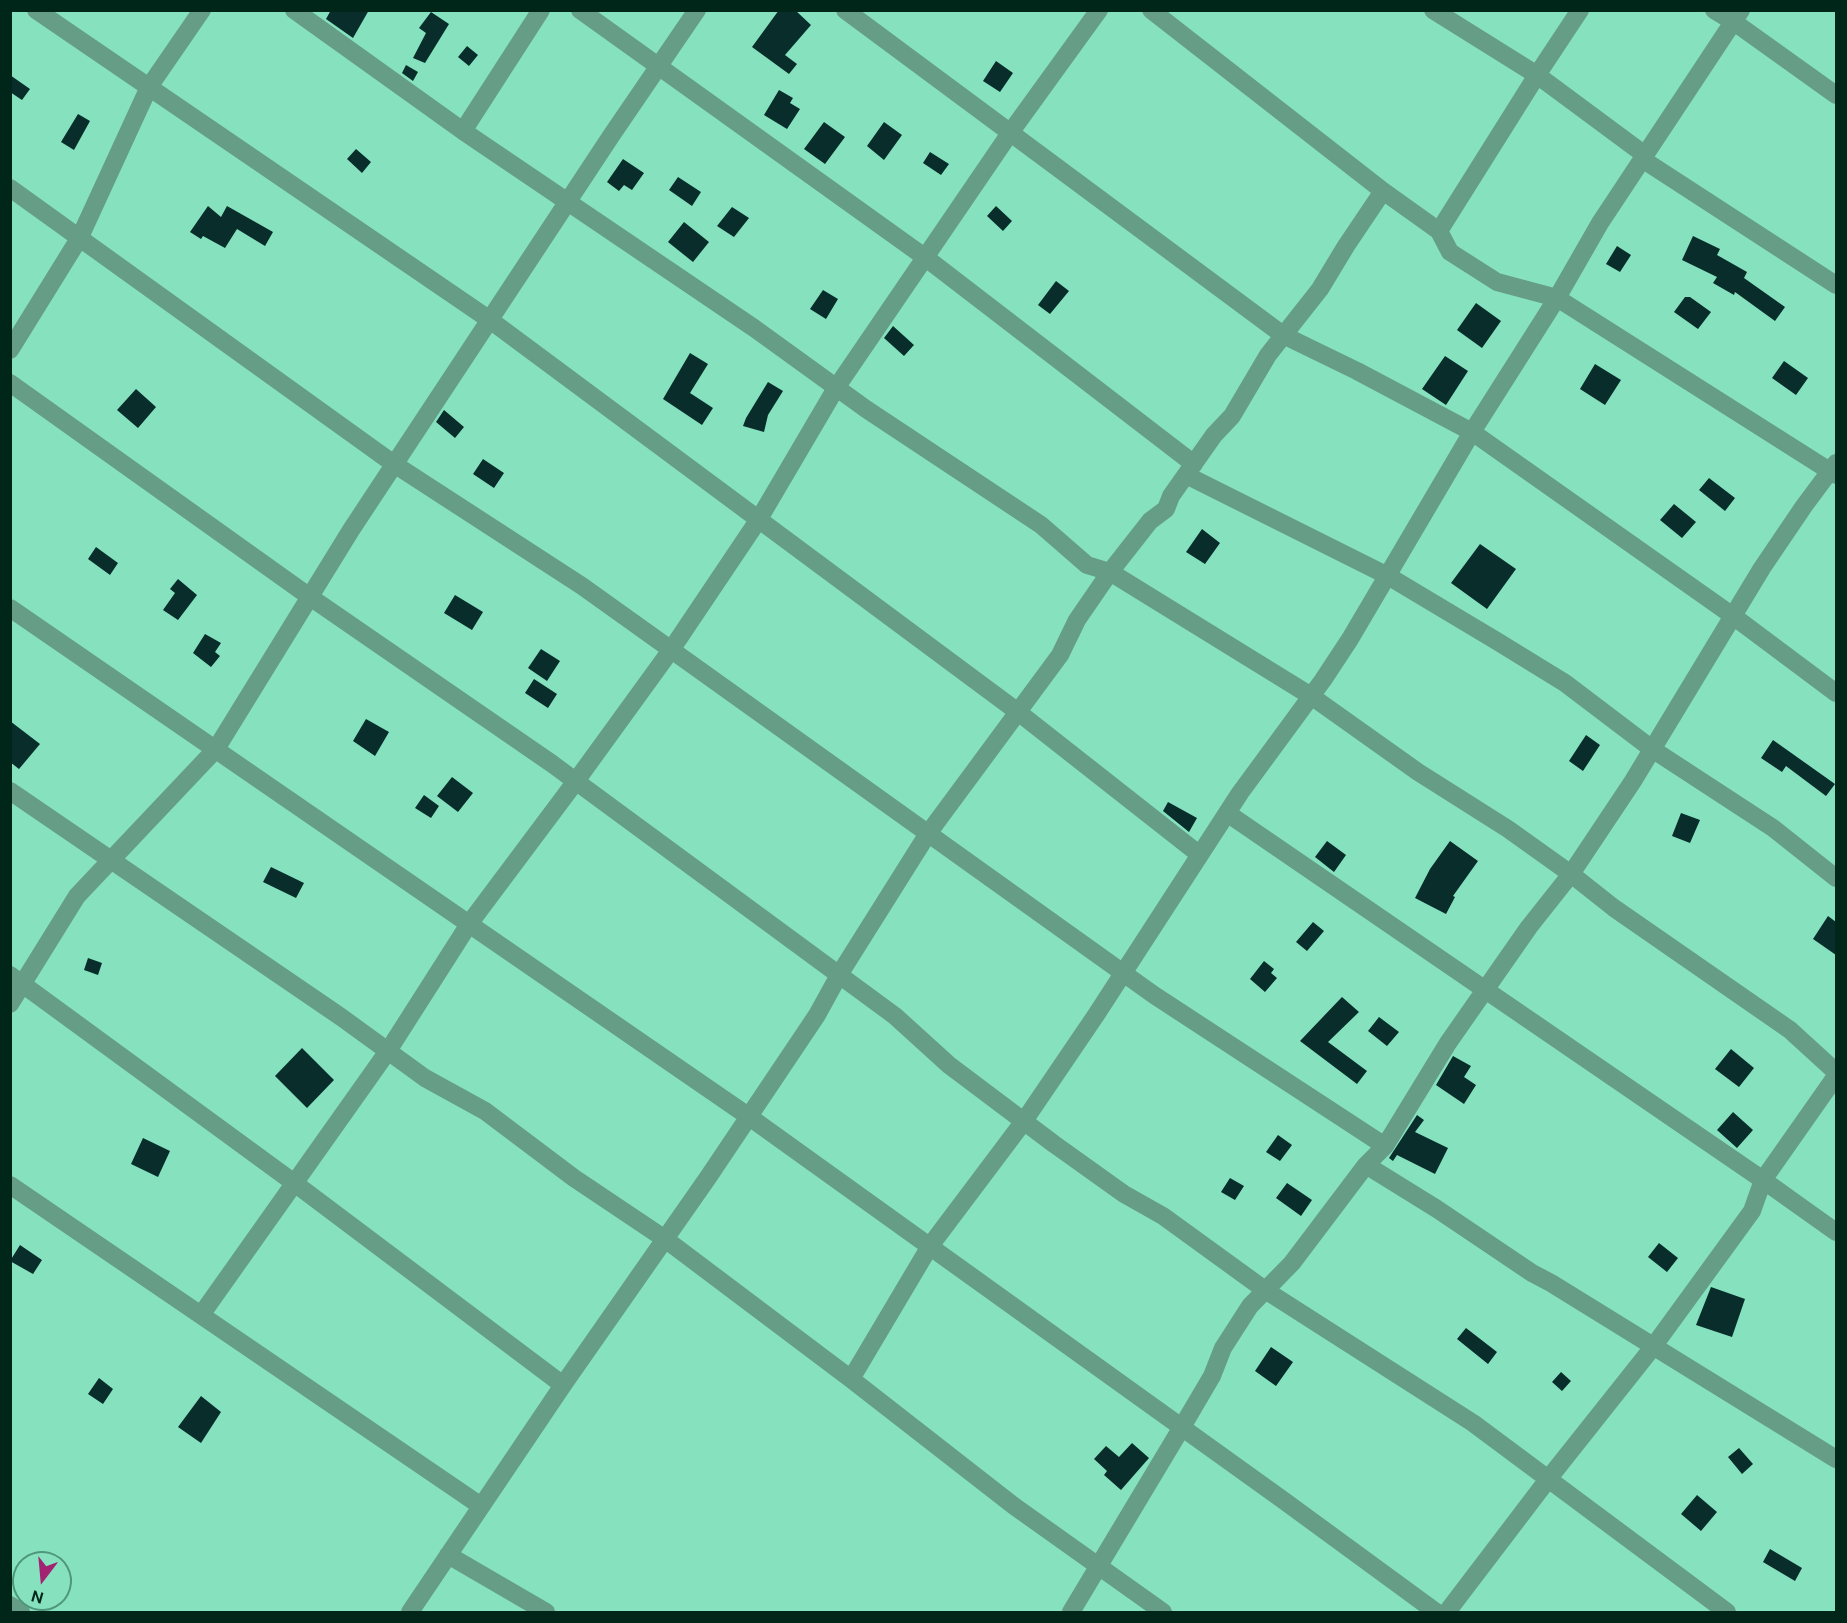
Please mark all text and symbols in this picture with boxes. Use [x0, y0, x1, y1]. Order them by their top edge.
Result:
north arrow [12, 1551, 72, 1611]
text: N [29, 1585, 46, 1609]

